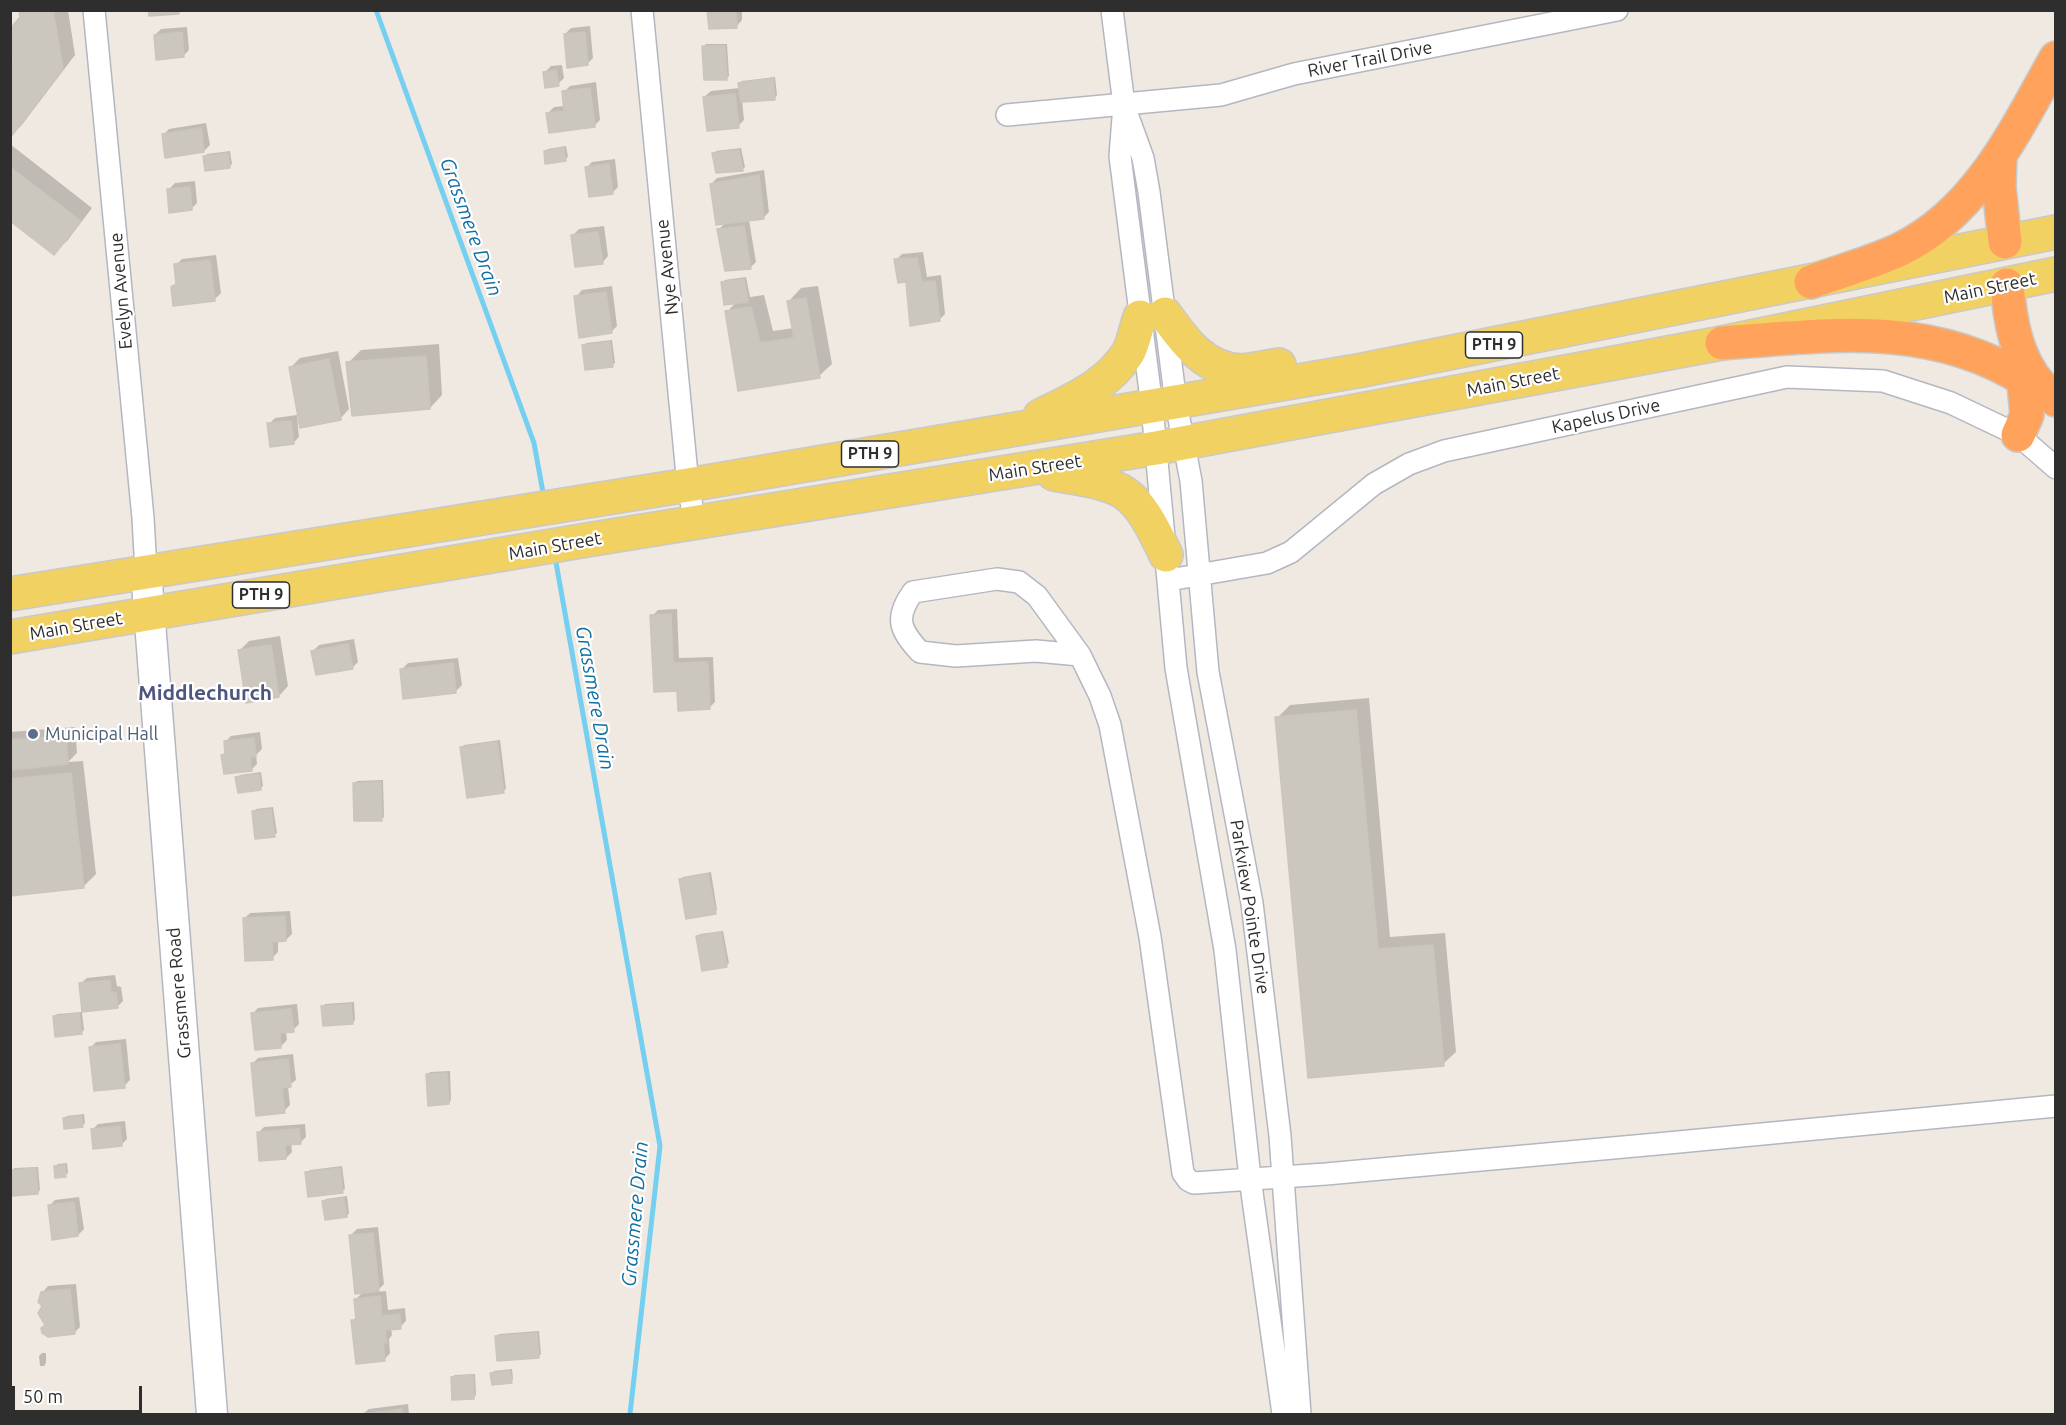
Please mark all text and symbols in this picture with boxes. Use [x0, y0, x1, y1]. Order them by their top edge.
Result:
street label: River Trail Drive [1306, 36, 1434, 82]
water label: Grassmere Drain [435, 154, 507, 300]
street label: Nye Avenue [651, 218, 683, 316]
street label: Evelyn Avenue [105, 232, 137, 350]
street label: Main Street [1942, 268, 2038, 308]
road number: PTH 9 [1466, 332, 1522, 358]
street label: Main Street [1465, 362, 1561, 402]
street label: Kapelus Drive [1550, 394, 1662, 438]
road number: PTH 9 [842, 441, 898, 467]
street label: Main Street [987, 450, 1083, 486]
street label: Main Street [507, 527, 603, 565]
road number: PTH 9 [232, 582, 290, 608]
street label: Main Street [28, 607, 124, 645]
water label: Grassmere Drain [571, 624, 619, 772]
district label: Middlechurch [138, 680, 272, 706]
place label: Municipal Hall [45, 723, 158, 745]
marker: Municipal Hall [26, 727, 40, 741]
street label: Parkview Pointe Drive [1226, 818, 1274, 996]
street label: Grassmere Road [163, 927, 195, 1059]
water label: Grassmere Drain [617, 1140, 653, 1288]
scale bar [15, 1374, 146, 1412]
text: 50 m [23, 1386, 63, 1406]

